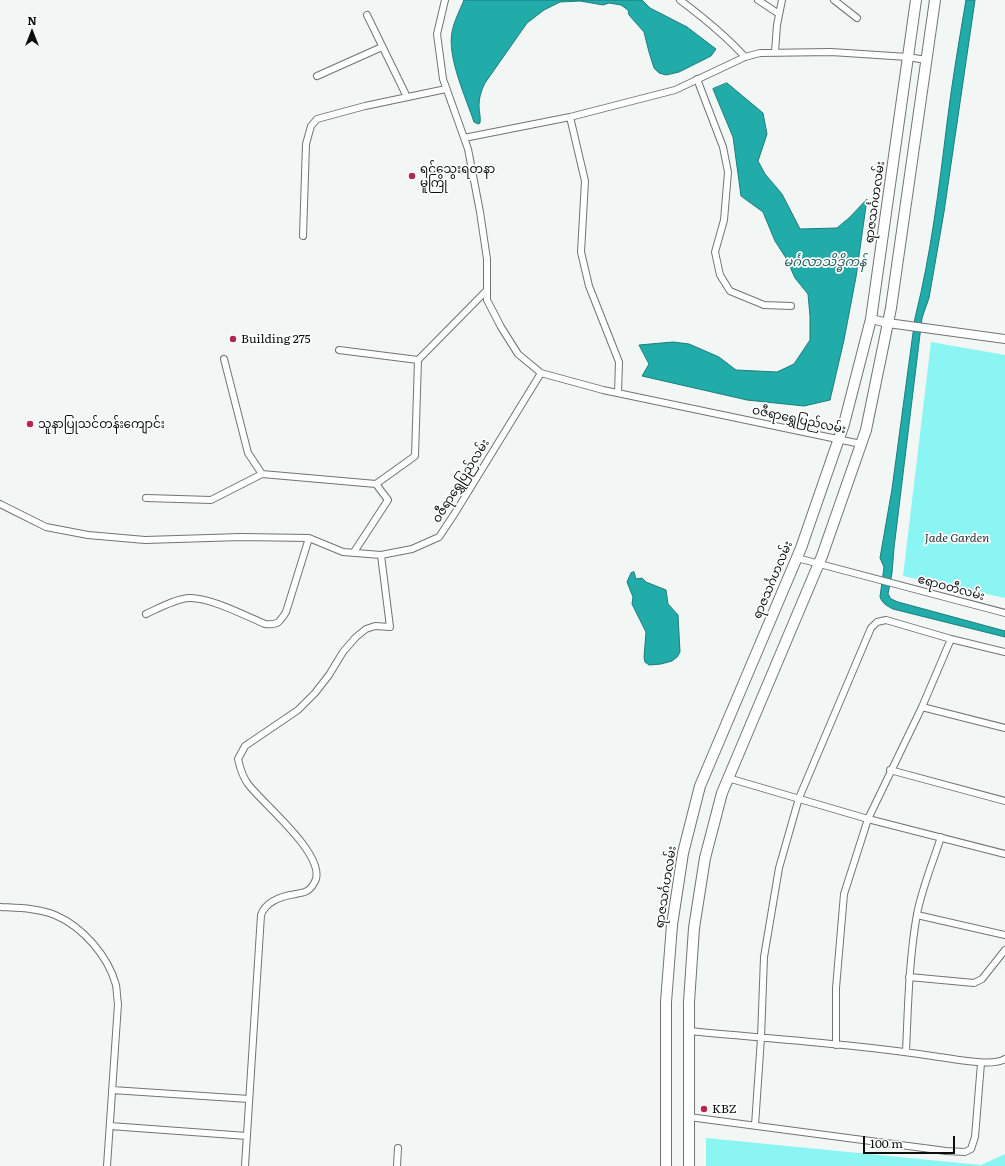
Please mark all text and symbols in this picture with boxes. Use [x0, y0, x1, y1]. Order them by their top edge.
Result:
north arrow [12, 12, 52, 52]
text: N [27, 12, 37, 28]
street label: ရာဇသင်္ဂဟလမ်း [862, 160, 888, 244]
place label: ရင်သွေးရတနာ မူကြို [420, 162, 495, 190]
marker: ရင်သွေးရတနာ မူကြို [407, 171, 417, 181]
water label: မင်္ဂလာသိဒ္ဓိကန် [783, 254, 867, 270]
place label: Building 275 [241, 332, 311, 346]
marker: Building 275 [228, 334, 238, 344]
street label: ဝဇီရာရွှေပြည်လမ်း [751, 403, 847, 437]
place label: သူနာပြုသင်တန်းကျောင်း [38, 417, 165, 431]
marker: သူနာပြုသင်တန်းကျောင်း [25, 419, 35, 429]
street label: ဝဇီရာရွှေပြည်လမ်း [430, 437, 492, 525]
park label: Jade Garden [925, 531, 989, 545]
street label: ရာဇသင်္ဂဟလမ်း [750, 539, 796, 621]
street label: ဧရာဝတီလမ်း [916, 572, 986, 604]
street label: ရာဇသင်္ဂဟလမ်း [652, 845, 680, 929]
place label: KBZ [712, 1102, 737, 1116]
marker: KBZ [699, 1104, 709, 1114]
scale bar [865, 1128, 957, 1154]
text: 100 m [870, 1134, 903, 1152]

